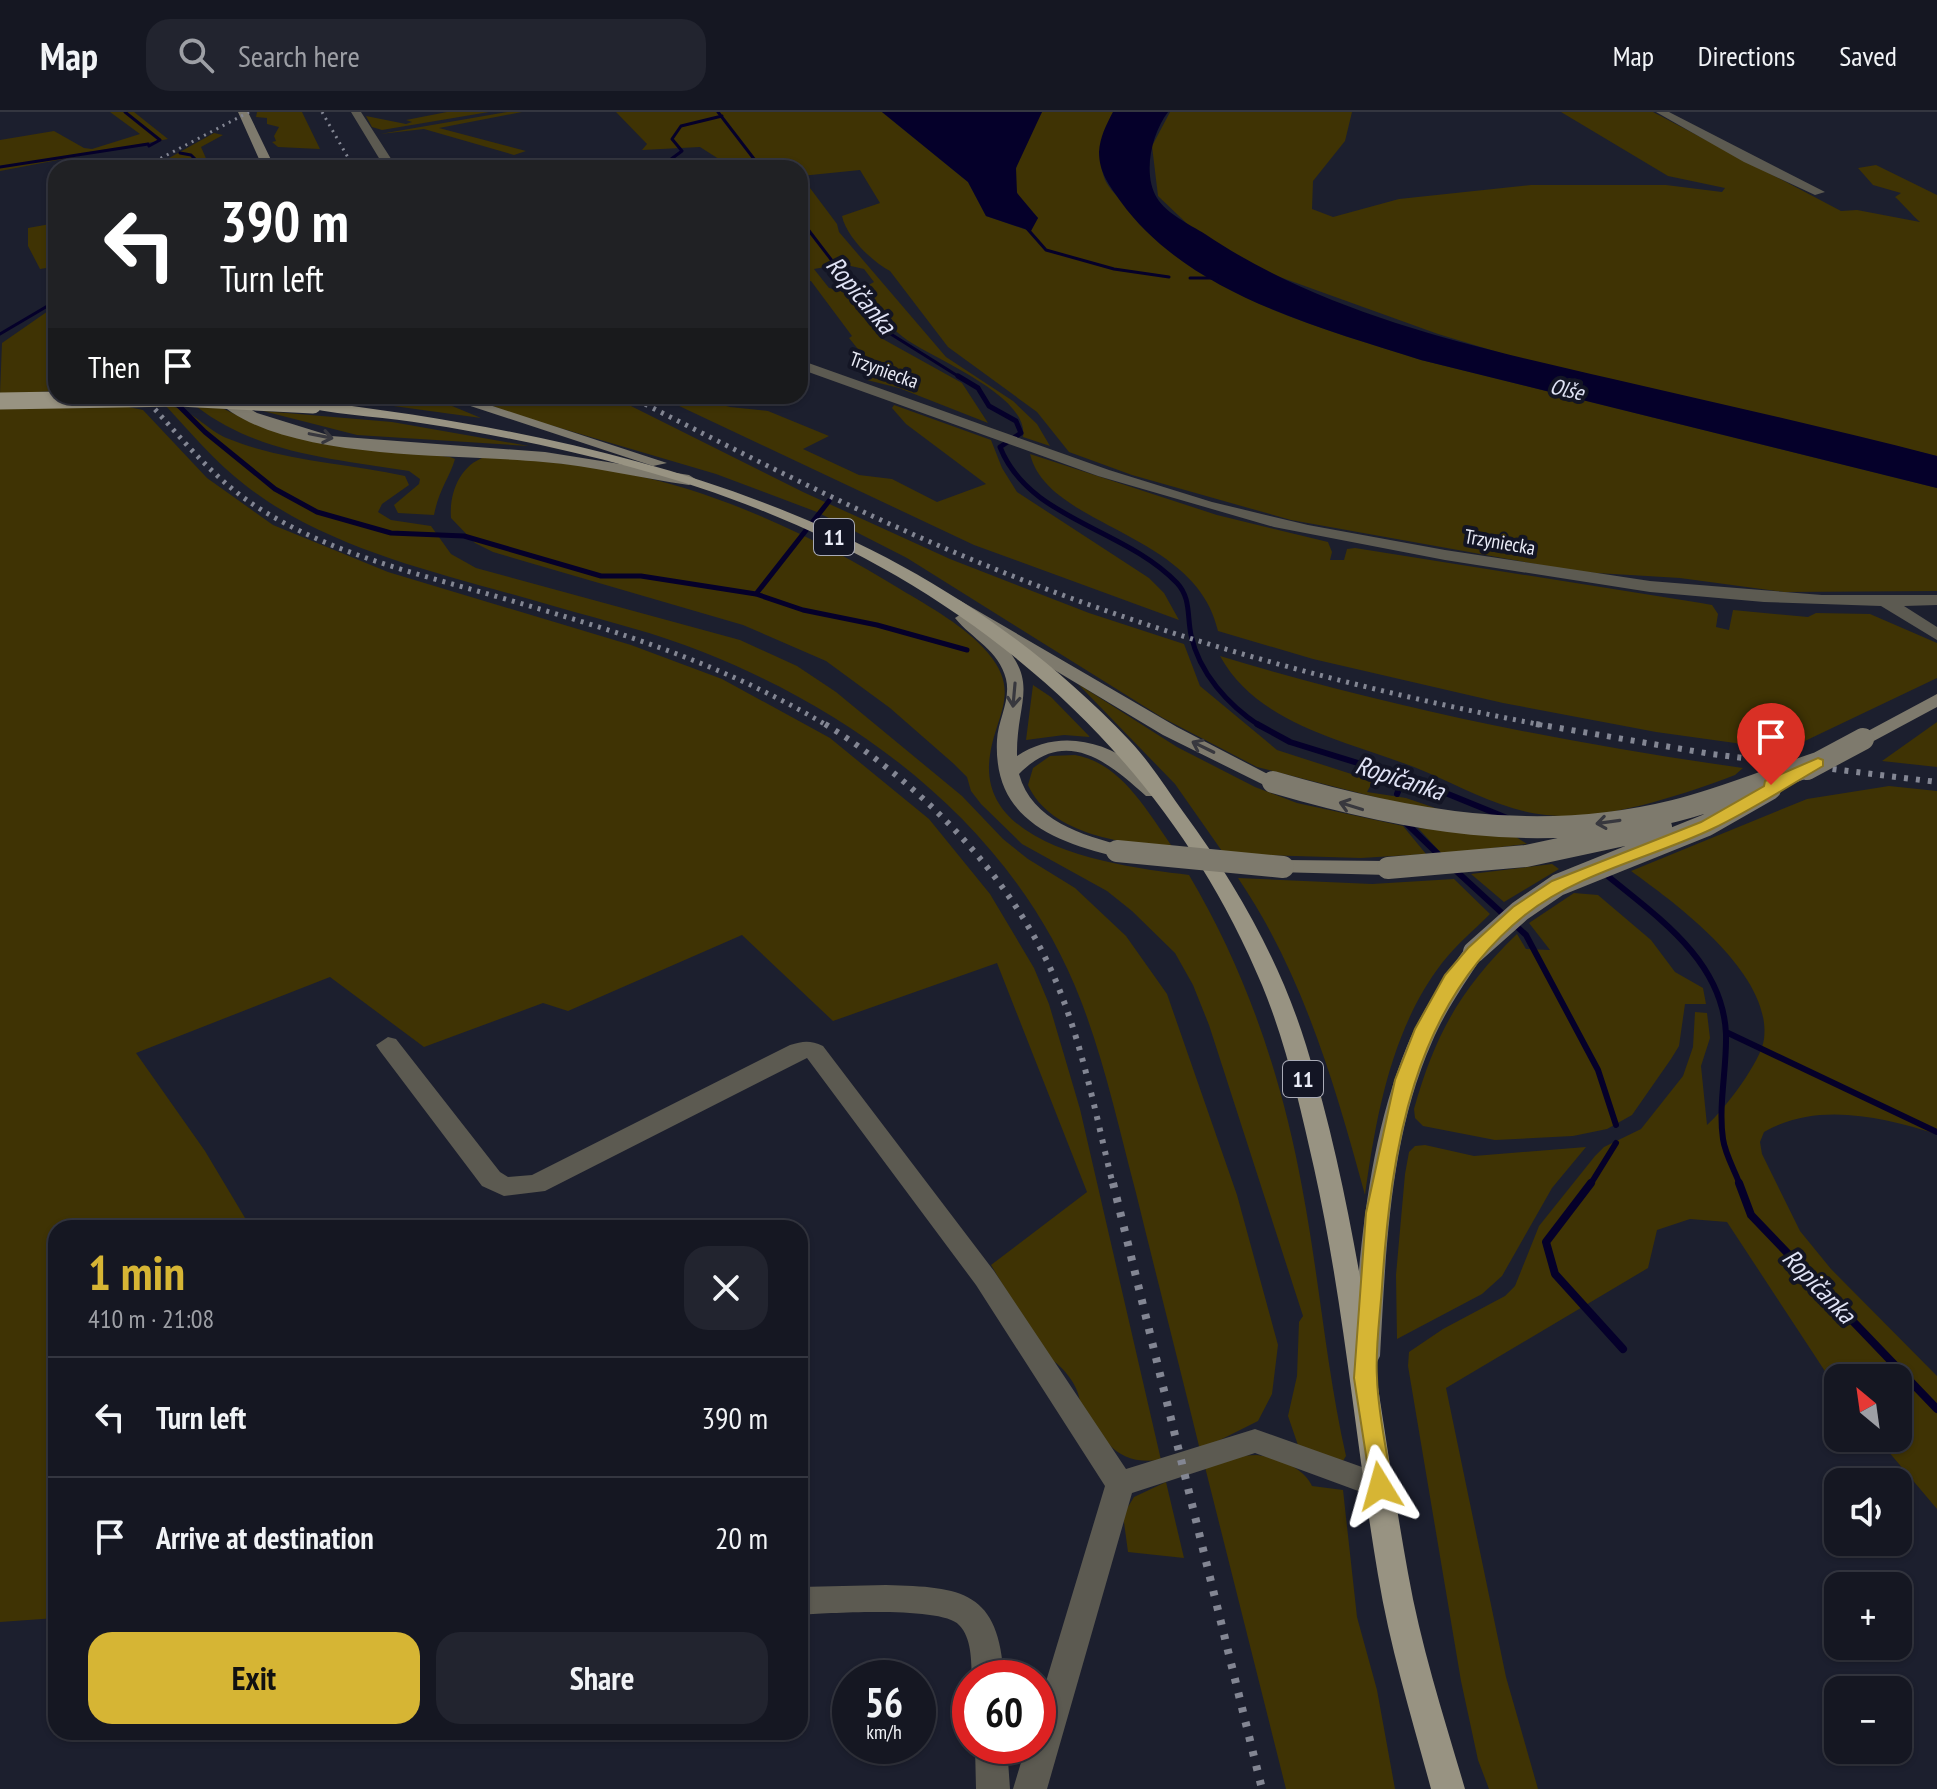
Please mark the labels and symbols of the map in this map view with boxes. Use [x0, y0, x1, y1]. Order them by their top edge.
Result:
water label: Ropičanka [819, 249, 904, 341]
street label: Trzyniecka [846, 346, 922, 394]
water label: Olše [1547, 372, 1588, 407]
one-way arrow [308, 429, 333, 444]
road number: 11 [814, 519, 854, 555]
street label: Trzyniecka [1463, 523, 1537, 561]
one-way arrow [1006, 681, 1021, 708]
pin [1737, 703, 1805, 785]
one-way arrow [1192, 739, 1216, 754]
water label: Ropičanka [1352, 748, 1450, 808]
one-way arrow [1339, 798, 1364, 812]
one-way arrow [1596, 816, 1621, 831]
road number: 11 [1283, 1061, 1323, 1097]
water label: Ropičanka [1776, 1241, 1864, 1331]
north arrow [1824, 1364, 1912, 1452]
position arrow [1338, 1444, 1422, 1528]
speed limit sign: 60 [952, 1660, 1056, 1764]

